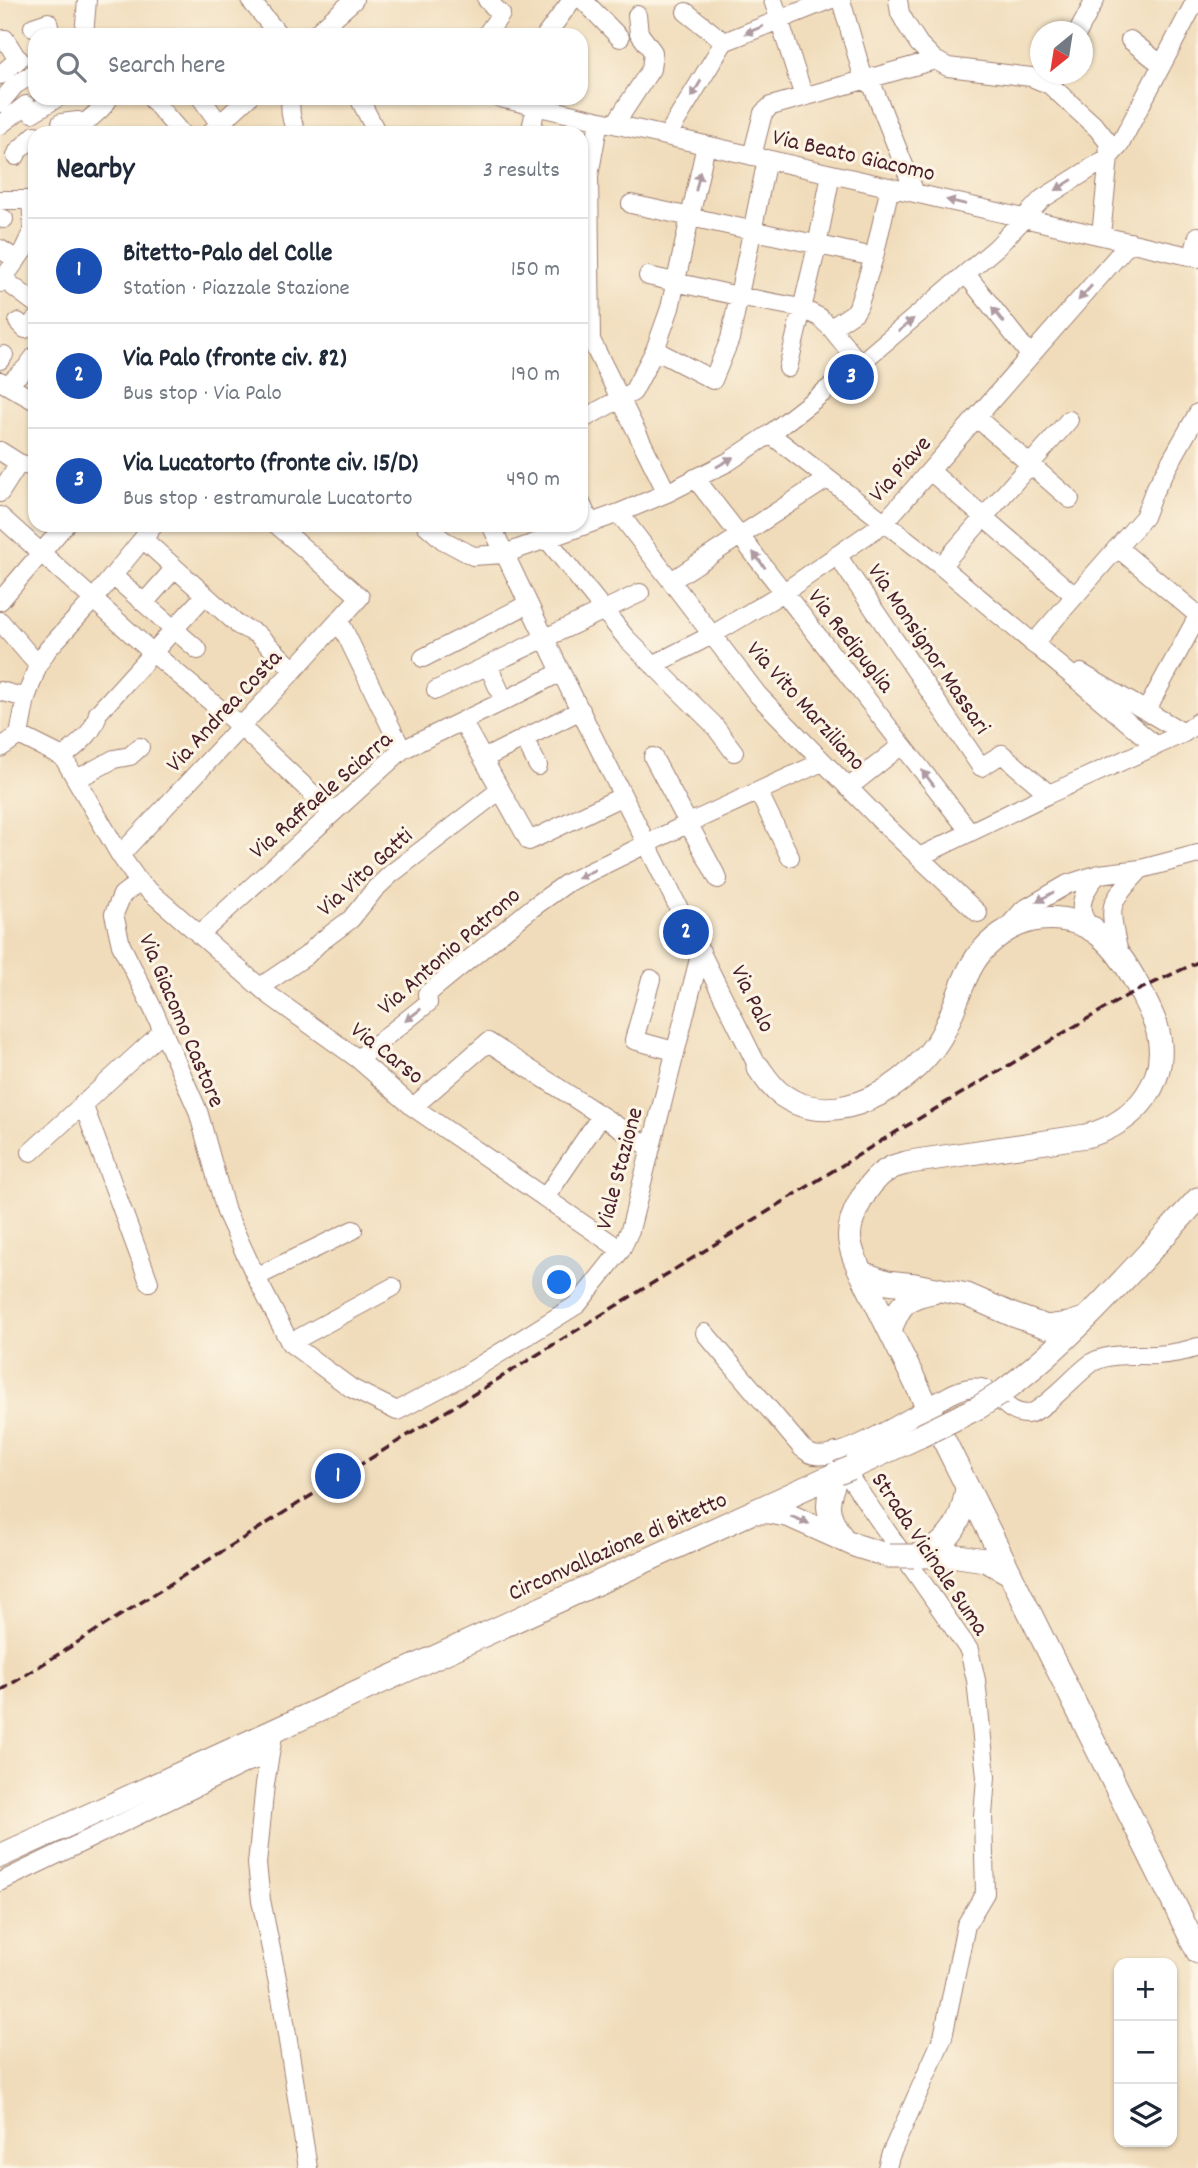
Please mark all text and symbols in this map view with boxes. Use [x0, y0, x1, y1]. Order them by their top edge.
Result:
north arrow [1030, 21, 1093, 84]
one-way arrow [743, 25, 764, 36]
search box [28, 28, 588, 105]
icon: search [52, 48, 90, 86]
text: Search here [108, 48, 226, 85]
one-way arrow [689, 80, 702, 99]
street label: Via Beato Giacomo [769, 122, 938, 192]
text: Nearby [56, 150, 134, 193]
text: 3 results [483, 155, 560, 188]
one-way arrow [693, 170, 704, 192]
one-way arrow [1055, 179, 1074, 191]
one-way arrow [945, 197, 967, 208]
text: Bitetto-Palo del Colle [123, 236, 332, 273]
text: 1 [76, 254, 82, 287]
text: 150 m [511, 254, 560, 287]
text: Station · Piazzale Stazione [123, 273, 350, 306]
one-way arrow [1077, 284, 1093, 302]
one-way arrow [990, 306, 1005, 324]
one-way arrow [898, 318, 915, 333]
text: Via Palo (fronte civ. 82) [123, 341, 347, 378]
pin: 3 [828, 351, 874, 403]
text: 2 [74, 359, 84, 392]
text: 190 m [511, 359, 560, 392]
text: Bus stop · Via Palo [123, 378, 282, 411]
street label: Via Piave [862, 429, 941, 511]
text: Via Lucatorto (fronte civ. 15/D) [123, 446, 418, 483]
one-way arrow [716, 456, 735, 468]
text: 3 [74, 464, 84, 497]
text: 490 m [506, 464, 560, 497]
text: Bus stop · estramurale Lucatorto [123, 483, 412, 516]
one-way arrow [751, 551, 766, 569]
street label: Via Monsignor Massari [858, 557, 997, 742]
street label: Via Redipuglia [798, 583, 902, 702]
street label: Via Vito Marziliano [737, 634, 872, 780]
street label: Via Andrea Costa [159, 642, 292, 781]
street label: Via Raffaele Sciarra [243, 724, 402, 868]
one-way arrow [920, 770, 935, 788]
street label: Via Vito Gatti [310, 821, 422, 926]
one-way arrow [576, 868, 596, 879]
street label: Via Antonio Patrono [371, 880, 529, 1024]
one-way arrow [1036, 890, 1055, 903]
pin: 2 [663, 906, 709, 958]
street label: Via Giacomo Castore [128, 929, 232, 1113]
street label: Via Palo [720, 960, 782, 1039]
one-way arrow [405, 1007, 423, 1022]
street label: Via Carso [342, 1015, 430, 1094]
street label: Viale Stazione [588, 1104, 654, 1234]
your location [542, 1265, 576, 1299]
pin: 1 [315, 1450, 361, 1502]
street label: Strada Vicinale Suma [861, 1466, 996, 1644]
street label: Circonvallazione di Bitetto [503, 1484, 733, 1611]
one-way arrow [789, 1515, 810, 1526]
map controls [1114, 1958, 1177, 2147]
button: + [1114, 1958, 1177, 2021]
button: − [1114, 2021, 1177, 2084]
button: layers [1114, 2084, 1177, 2147]

